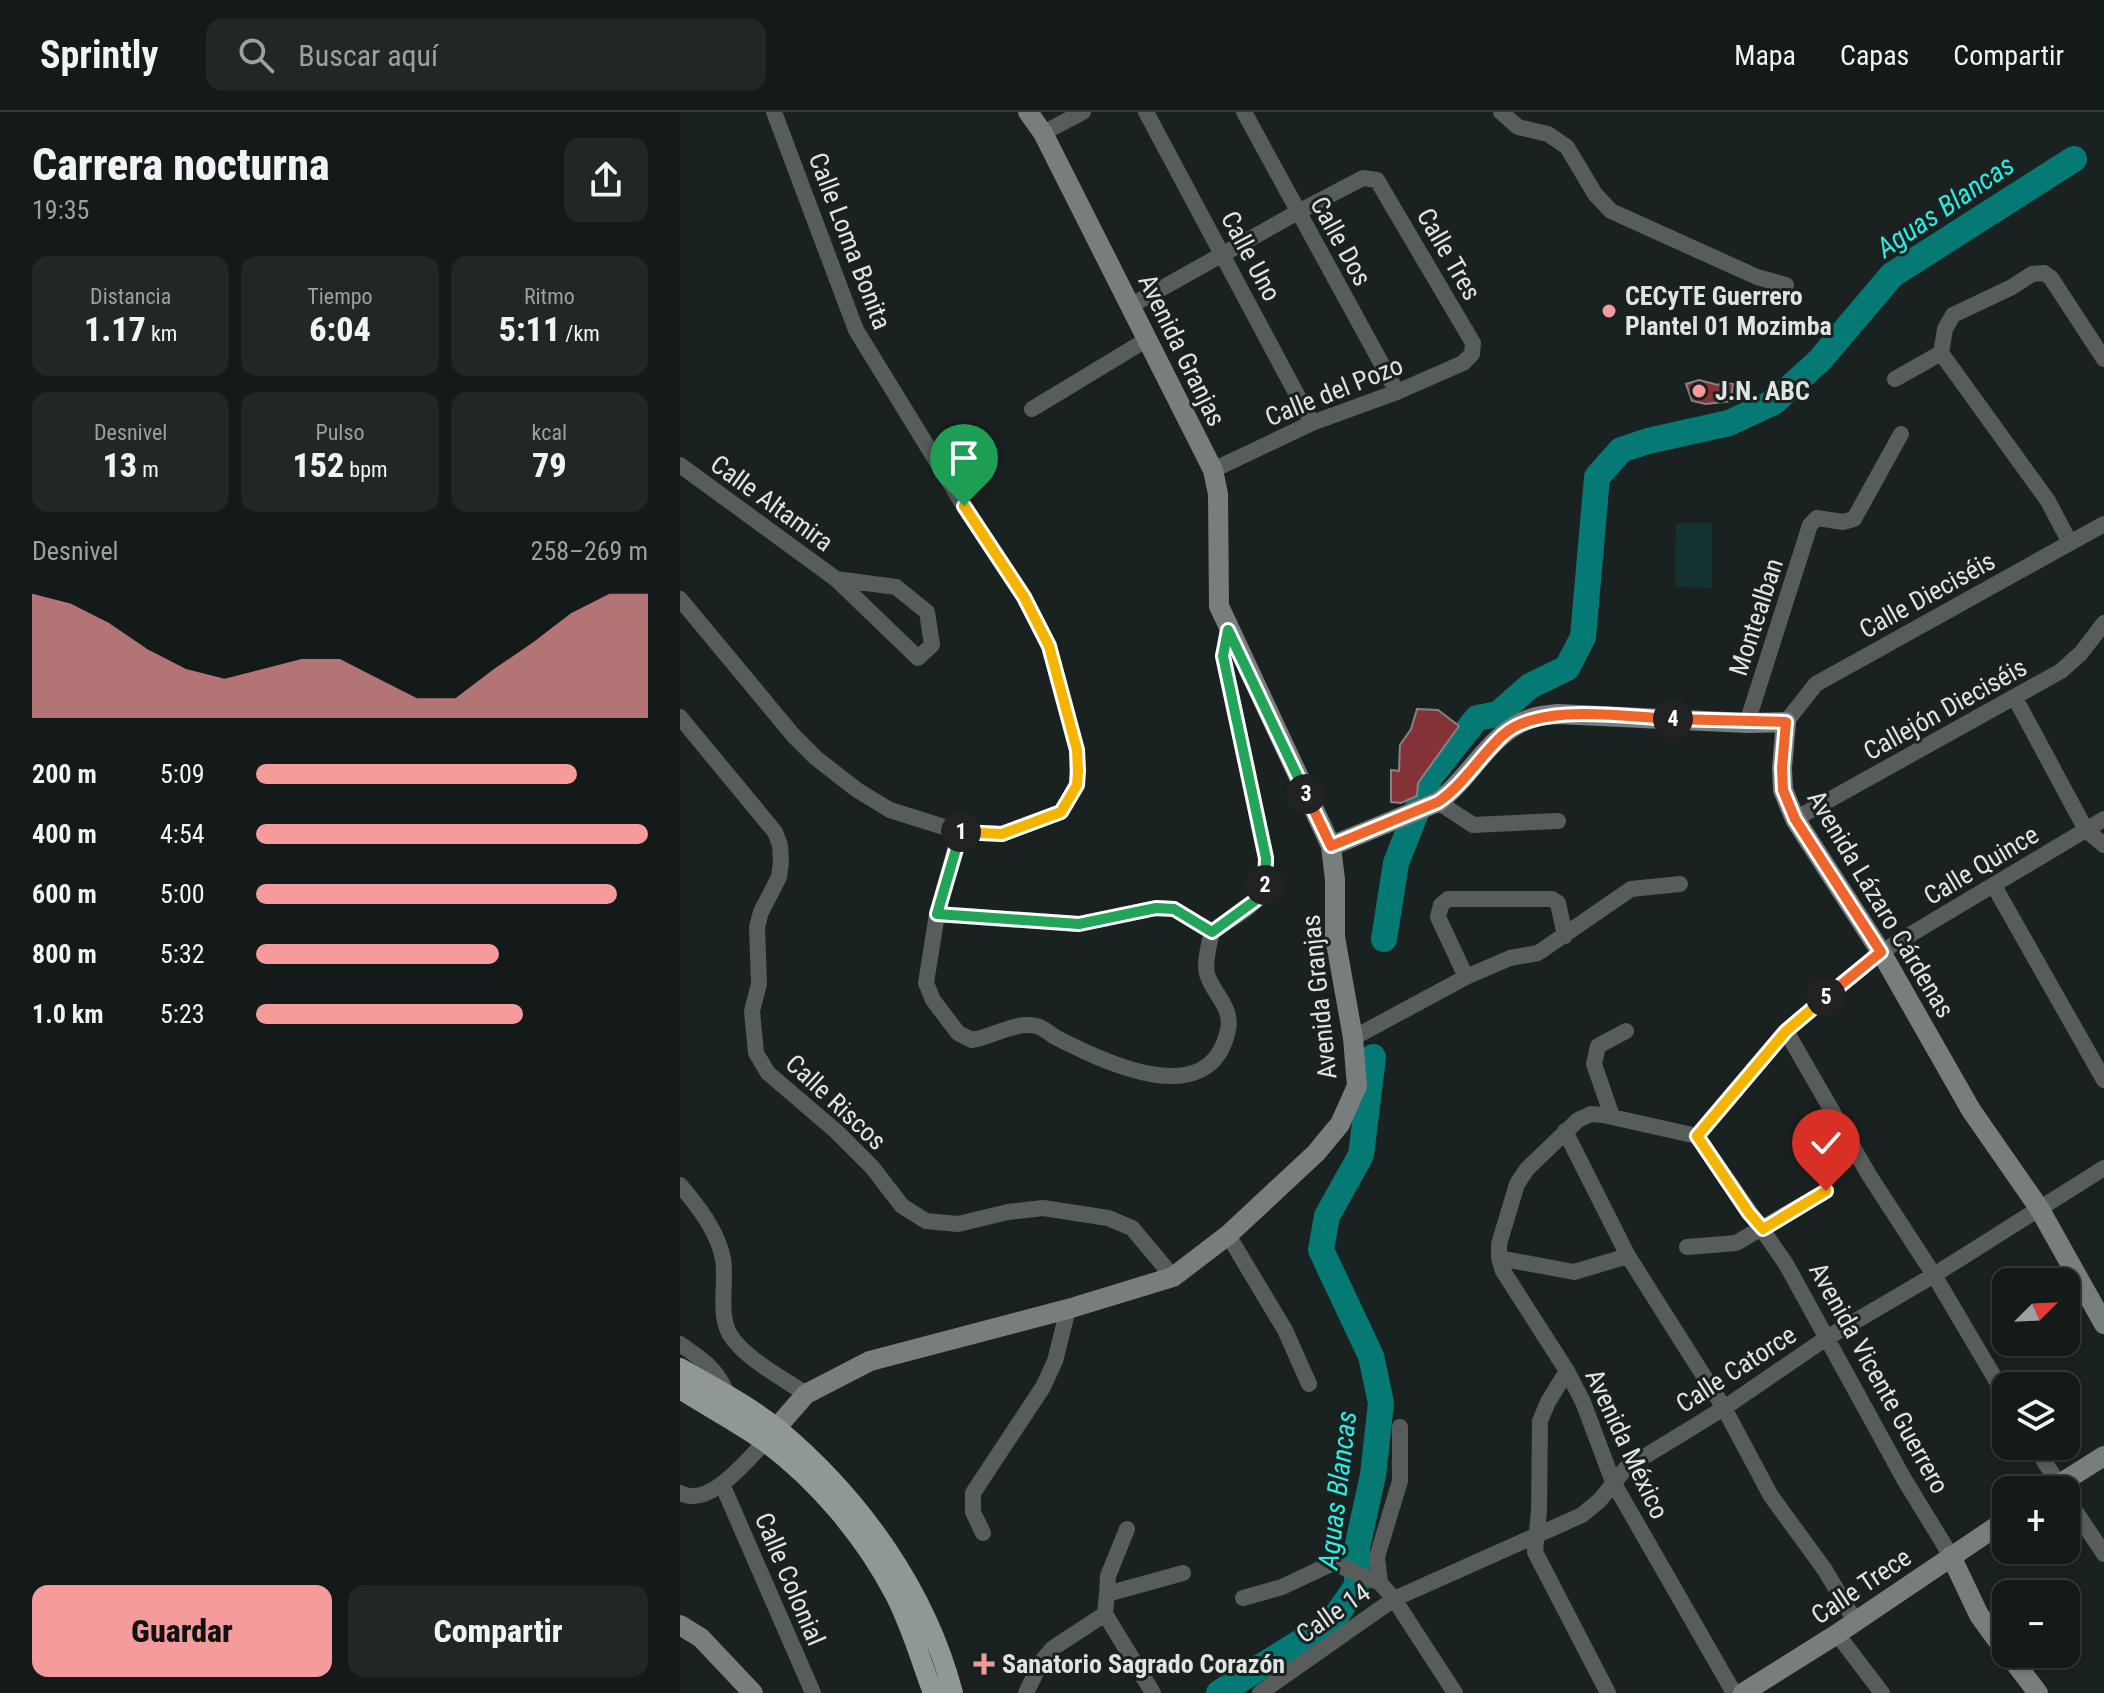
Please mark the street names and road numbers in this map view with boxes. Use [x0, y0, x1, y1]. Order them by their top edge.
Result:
street label: Calle Loma Bonita [803, 148, 897, 334]
street label: Calle Dos [1304, 191, 1378, 291]
street label: Calle Tres [1411, 203, 1487, 305]
street label: Calle Uno [1215, 206, 1287, 306]
street label: Avenida Granjas [1132, 269, 1232, 431]
street label: Calle del Pozo [1261, 350, 1407, 432]
street label: Calle Altamira [705, 449, 839, 557]
street label: Calle Dieciséis [1854, 545, 2000, 645]
street label: Montealban [1723, 555, 1789, 679]
street label: Callejón Dieciséis [1858, 652, 2032, 766]
street label: Avenida Lázaro Cárdenas [1801, 785, 1961, 1023]
street label: Calle Quince [1918, 819, 2044, 911]
street label: Avenida Granjas [1295, 913, 1343, 1081]
street label: Calle Riscos [780, 1048, 892, 1156]
street label: Avenida Vicente Guerrero [1803, 1257, 1955, 1499]
street label: Calle Catorce [1670, 1319, 1802, 1419]
street label: Avenida México [1579, 1364, 1675, 1524]
street label: Calle Colonial [749, 1508, 831, 1650]
street label: Calle Trece [1806, 1542, 1916, 1630]
street label: Calle 14 [1290, 1577, 1376, 1649]

